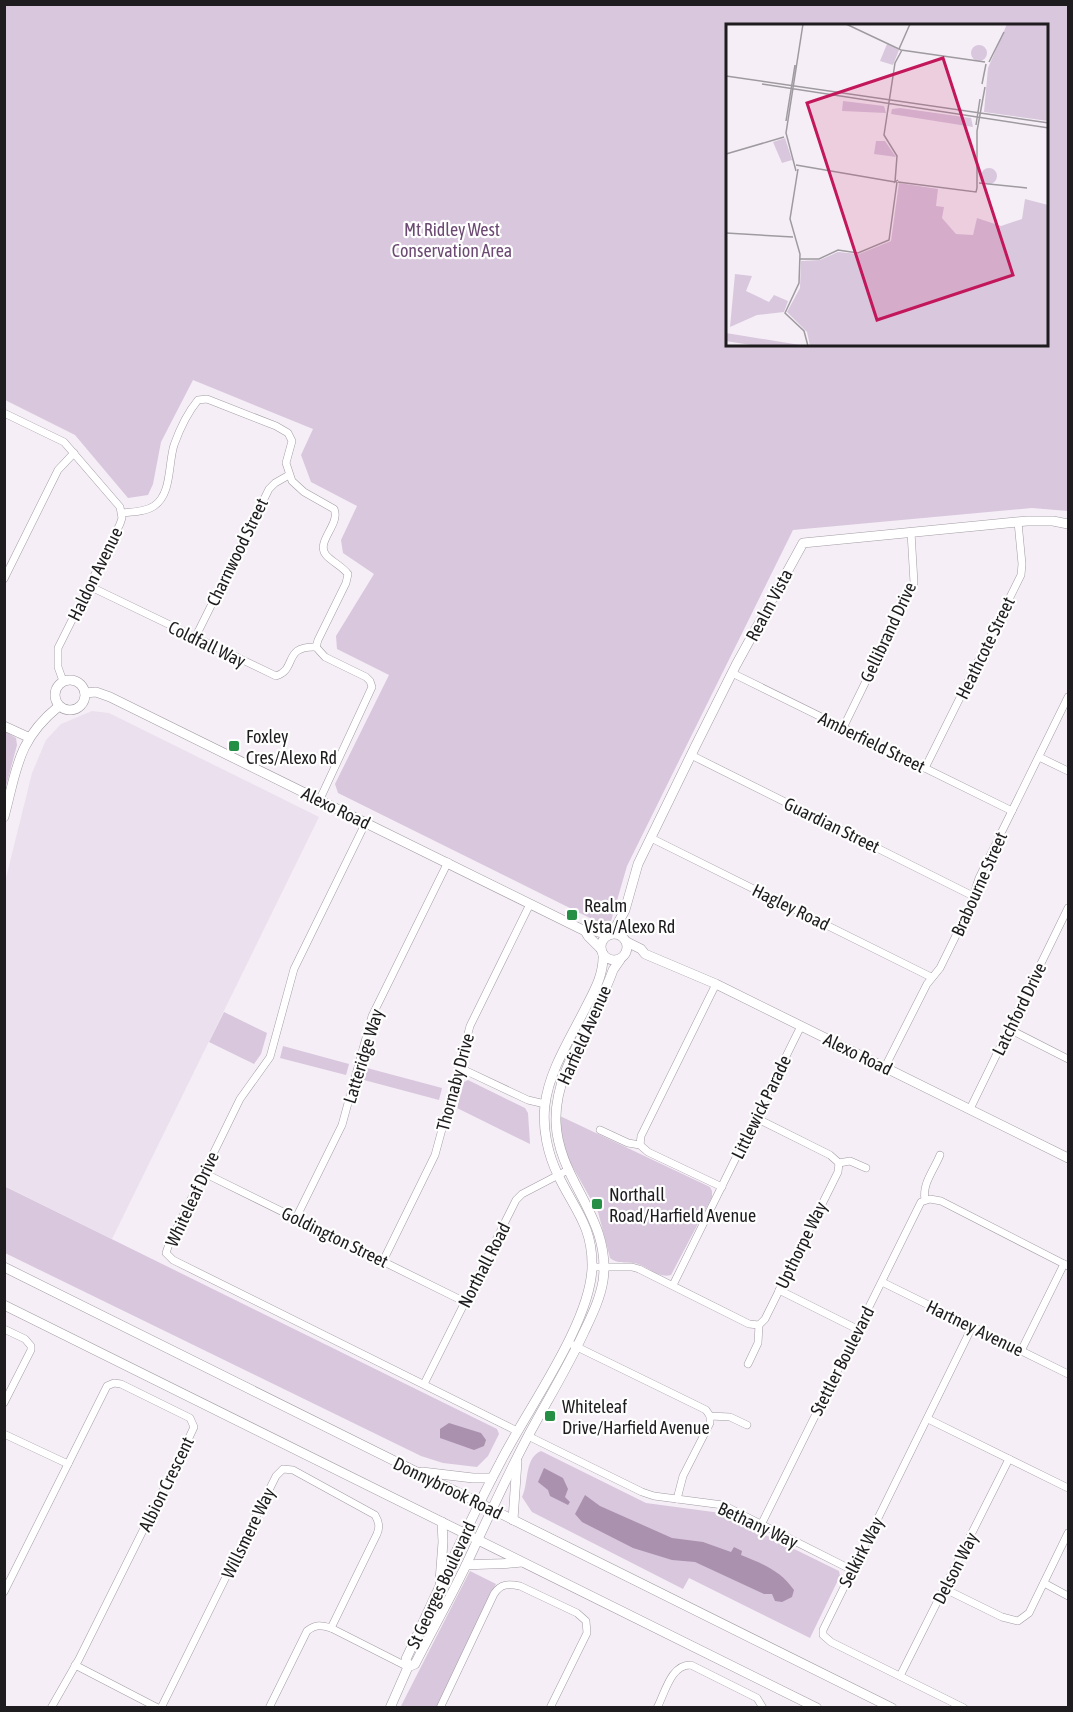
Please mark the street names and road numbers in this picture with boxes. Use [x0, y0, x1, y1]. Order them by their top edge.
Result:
street label: Charnwood Street [202, 495, 272, 609]
street label: Haldon Avenue [63, 524, 127, 624]
street label: Realm Vista [741, 565, 797, 645]
street label: Gellibrand Drive [856, 579, 920, 685]
street label: Heathcote Street [951, 593, 1019, 703]
street label: Coldfall Way [165, 616, 249, 672]
street label: Amberfield Street [815, 707, 929, 777]
street label: Alexo Road [298, 782, 374, 834]
street label: Guardian Street [781, 793, 883, 857]
street label: Brabourne Street [947, 829, 1011, 939]
street label: Hagley Road [749, 879, 833, 935]
street label: Latchford Drive [988, 959, 1050, 1059]
street label: Harfield Avenue [553, 982, 615, 1088]
street label: Latteridge Way [339, 1006, 387, 1106]
street label: Alexo Road [820, 1028, 896, 1080]
street label: Thornaby Drive [432, 1031, 478, 1133]
street label: Littlewick Parade [727, 1052, 795, 1162]
street label: Whiteleaf Drive [161, 1148, 223, 1250]
street label: Upthorpe Way [771, 1198, 831, 1292]
street label: Goldington Street [278, 1202, 392, 1272]
street label: Northall Road [454, 1219, 514, 1311]
street label: Hartney Avenue [923, 1295, 1027, 1361]
street label: Stettler Boulevard [806, 1303, 878, 1419]
street label: Albion Crescent [134, 1433, 198, 1535]
street label: Donnybrook Road [390, 1452, 506, 1524]
street label: Willsmere Way [217, 1484, 279, 1582]
street label: Bethany Way [715, 1497, 801, 1553]
street label: Selkirk Way [834, 1513, 888, 1591]
street label: St Georges Boulevard [402, 1518, 480, 1652]
street label: Delson Way [928, 1529, 982, 1607]

